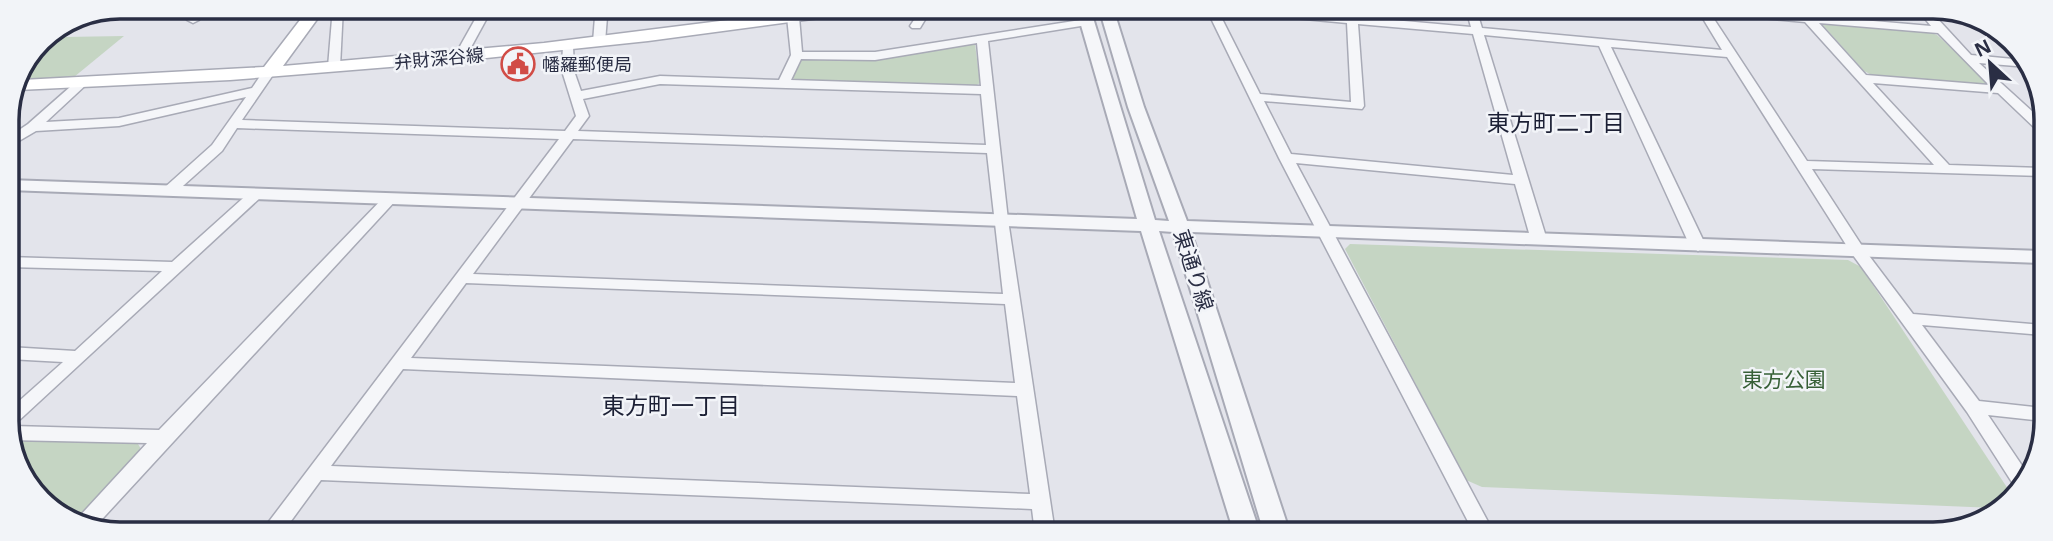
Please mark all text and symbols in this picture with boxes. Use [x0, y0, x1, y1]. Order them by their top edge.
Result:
north arrow [1955, 28, 2025, 98]
text: N [1970, 33, 1995, 63]
street label: 弁財深谷線 [393, 42, 485, 74]
public building icon: 幡羅郵便局 [499, 45, 537, 83]
place label: 幡羅郵便局 [542, 52, 632, 76]
district label: 東方町二丁目 [1487, 106, 1625, 138]
street label: 東通り線 [1168, 226, 1220, 314]
park label: 東方公園 [1742, 365, 1826, 393]
district label: 東方町一丁目 [602, 389, 740, 421]

